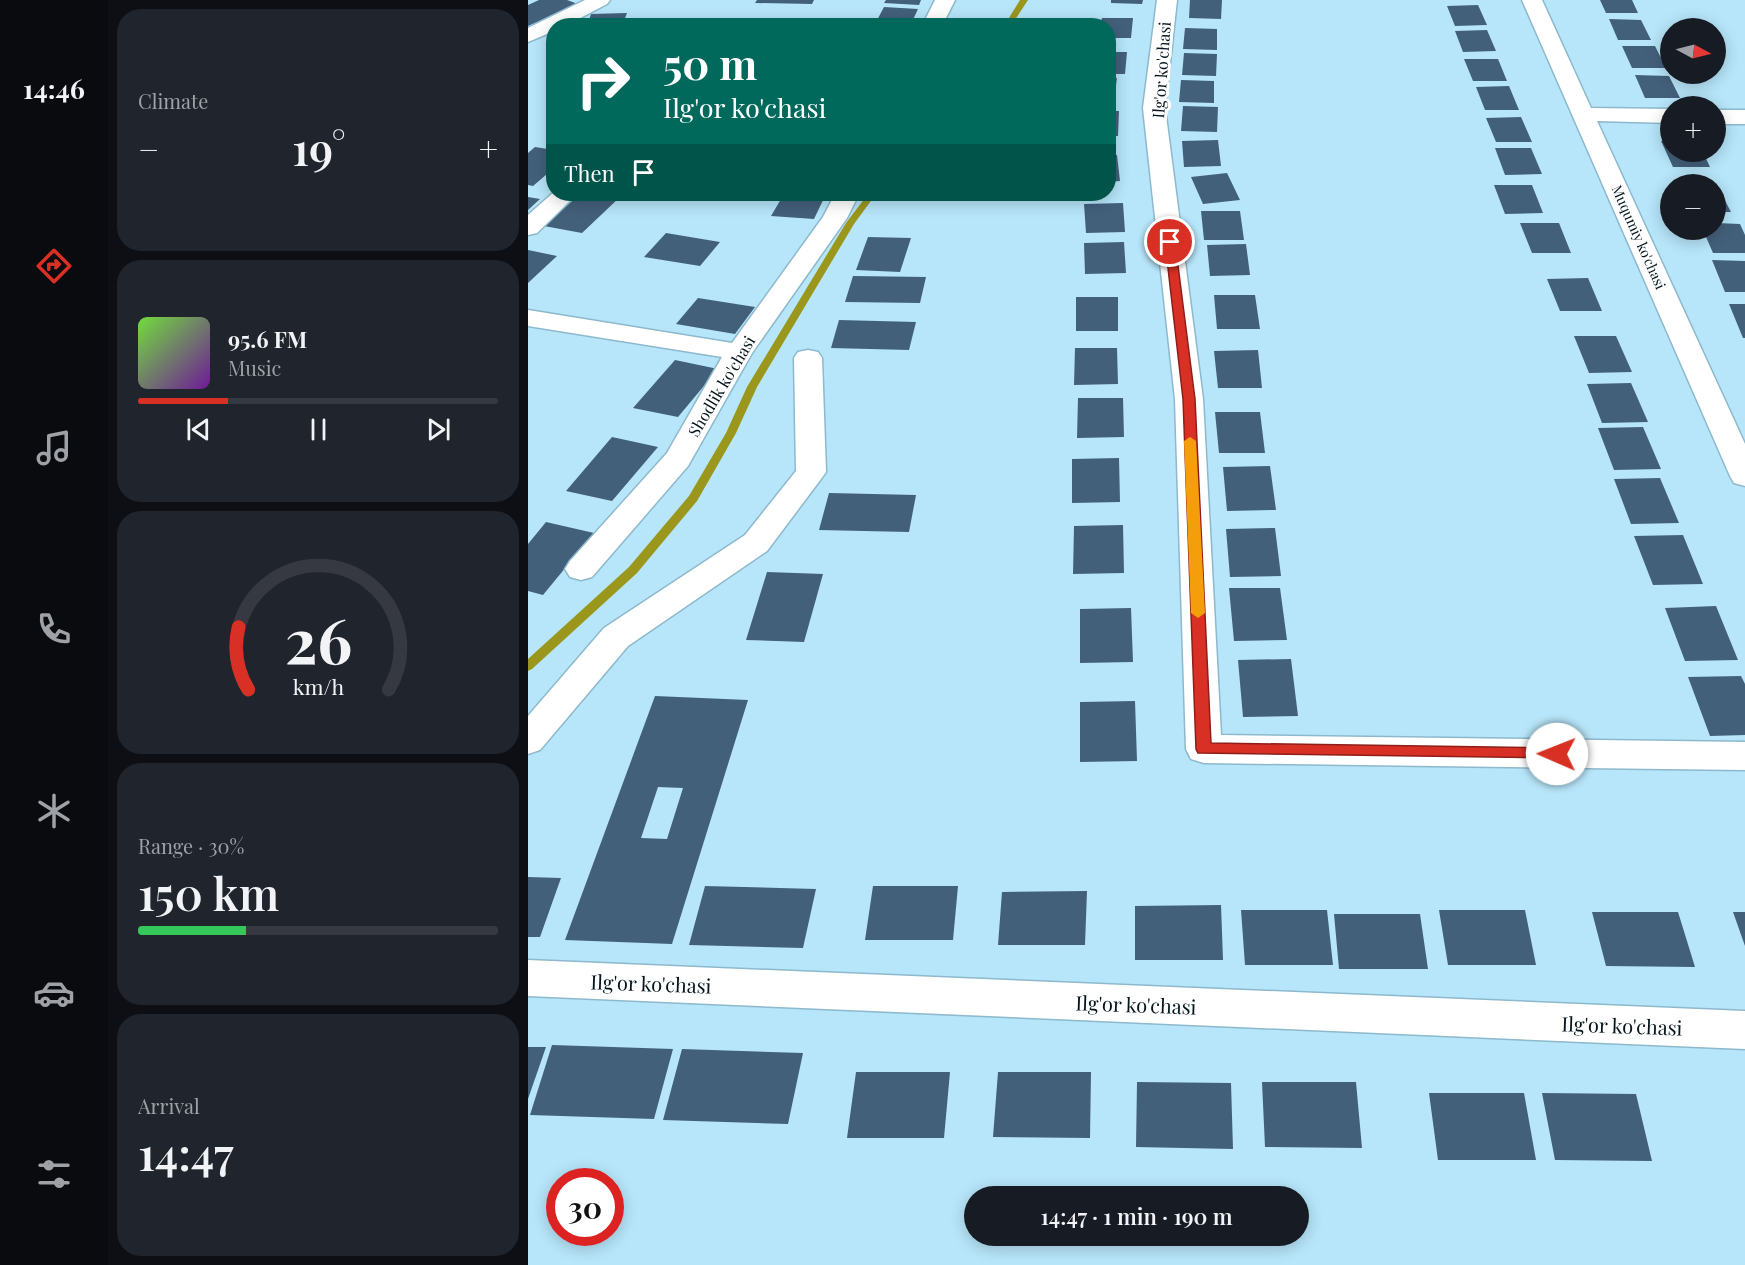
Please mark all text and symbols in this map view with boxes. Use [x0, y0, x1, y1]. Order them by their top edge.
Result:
north arrow [1660, 18, 1726, 84]
map controls [1660, 18, 1726, 240]
street label: Ilg'or ko'chasi [1147, 21, 1175, 119]
text: 50 m [663, 35, 757, 91]
icon: right [564, 42, 642, 120]
text: 14:46 [23, 70, 85, 106]
text: Climate [138, 87, 208, 114]
text: Ilg'or ko'chasi [663, 89, 826, 125]
button: + [1660, 96, 1726, 162]
text: 19° [292, 117, 346, 177]
text: − [138, 126, 159, 170]
text: + [479, 126, 498, 170]
icon: arrive [627, 156, 660, 189]
text: Then [564, 158, 615, 188]
button: − [1660, 174, 1726, 240]
street label: Muqumiy ko'chasi [1608, 182, 1670, 292]
pin [1144, 216, 1195, 267]
icon: arrive [1153, 225, 1186, 258]
icon: directions [33, 245, 75, 287]
text: 95.6 FM [228, 324, 307, 354]
street label: Shodlik ko'chasi [683, 331, 760, 440]
text: Music [228, 354, 281, 381]
icon: previous [182, 413, 215, 446]
icon: pause [302, 413, 335, 446]
icon: next [422, 413, 455, 446]
icon: music [33, 427, 75, 469]
text: 26 [284, 596, 352, 680]
icon: phone [33, 608, 75, 650]
text: km/h [292, 672, 344, 700]
position arrow [1525, 722, 1589, 786]
icon: climate [33, 790, 75, 832]
text: Range · 30% [138, 832, 244, 859]
text: 150 km [138, 862, 279, 922]
street label: Ilg'or ko'chasi [590, 967, 712, 999]
icon: car [33, 972, 75, 1014]
street label: Ilg'or ko'chasi [1075, 988, 1197, 1020]
street label: Ilg'or ko'chasi [1561, 1009, 1683, 1041]
text: Arrival [138, 1092, 200, 1119]
text: 14:47 [138, 1122, 233, 1182]
icon: filters [33, 1153, 75, 1195]
speed limit sign: 30 [546, 1168, 624, 1246]
text: 14:47 · 1 min · 190 m [1041, 1201, 1232, 1231]

